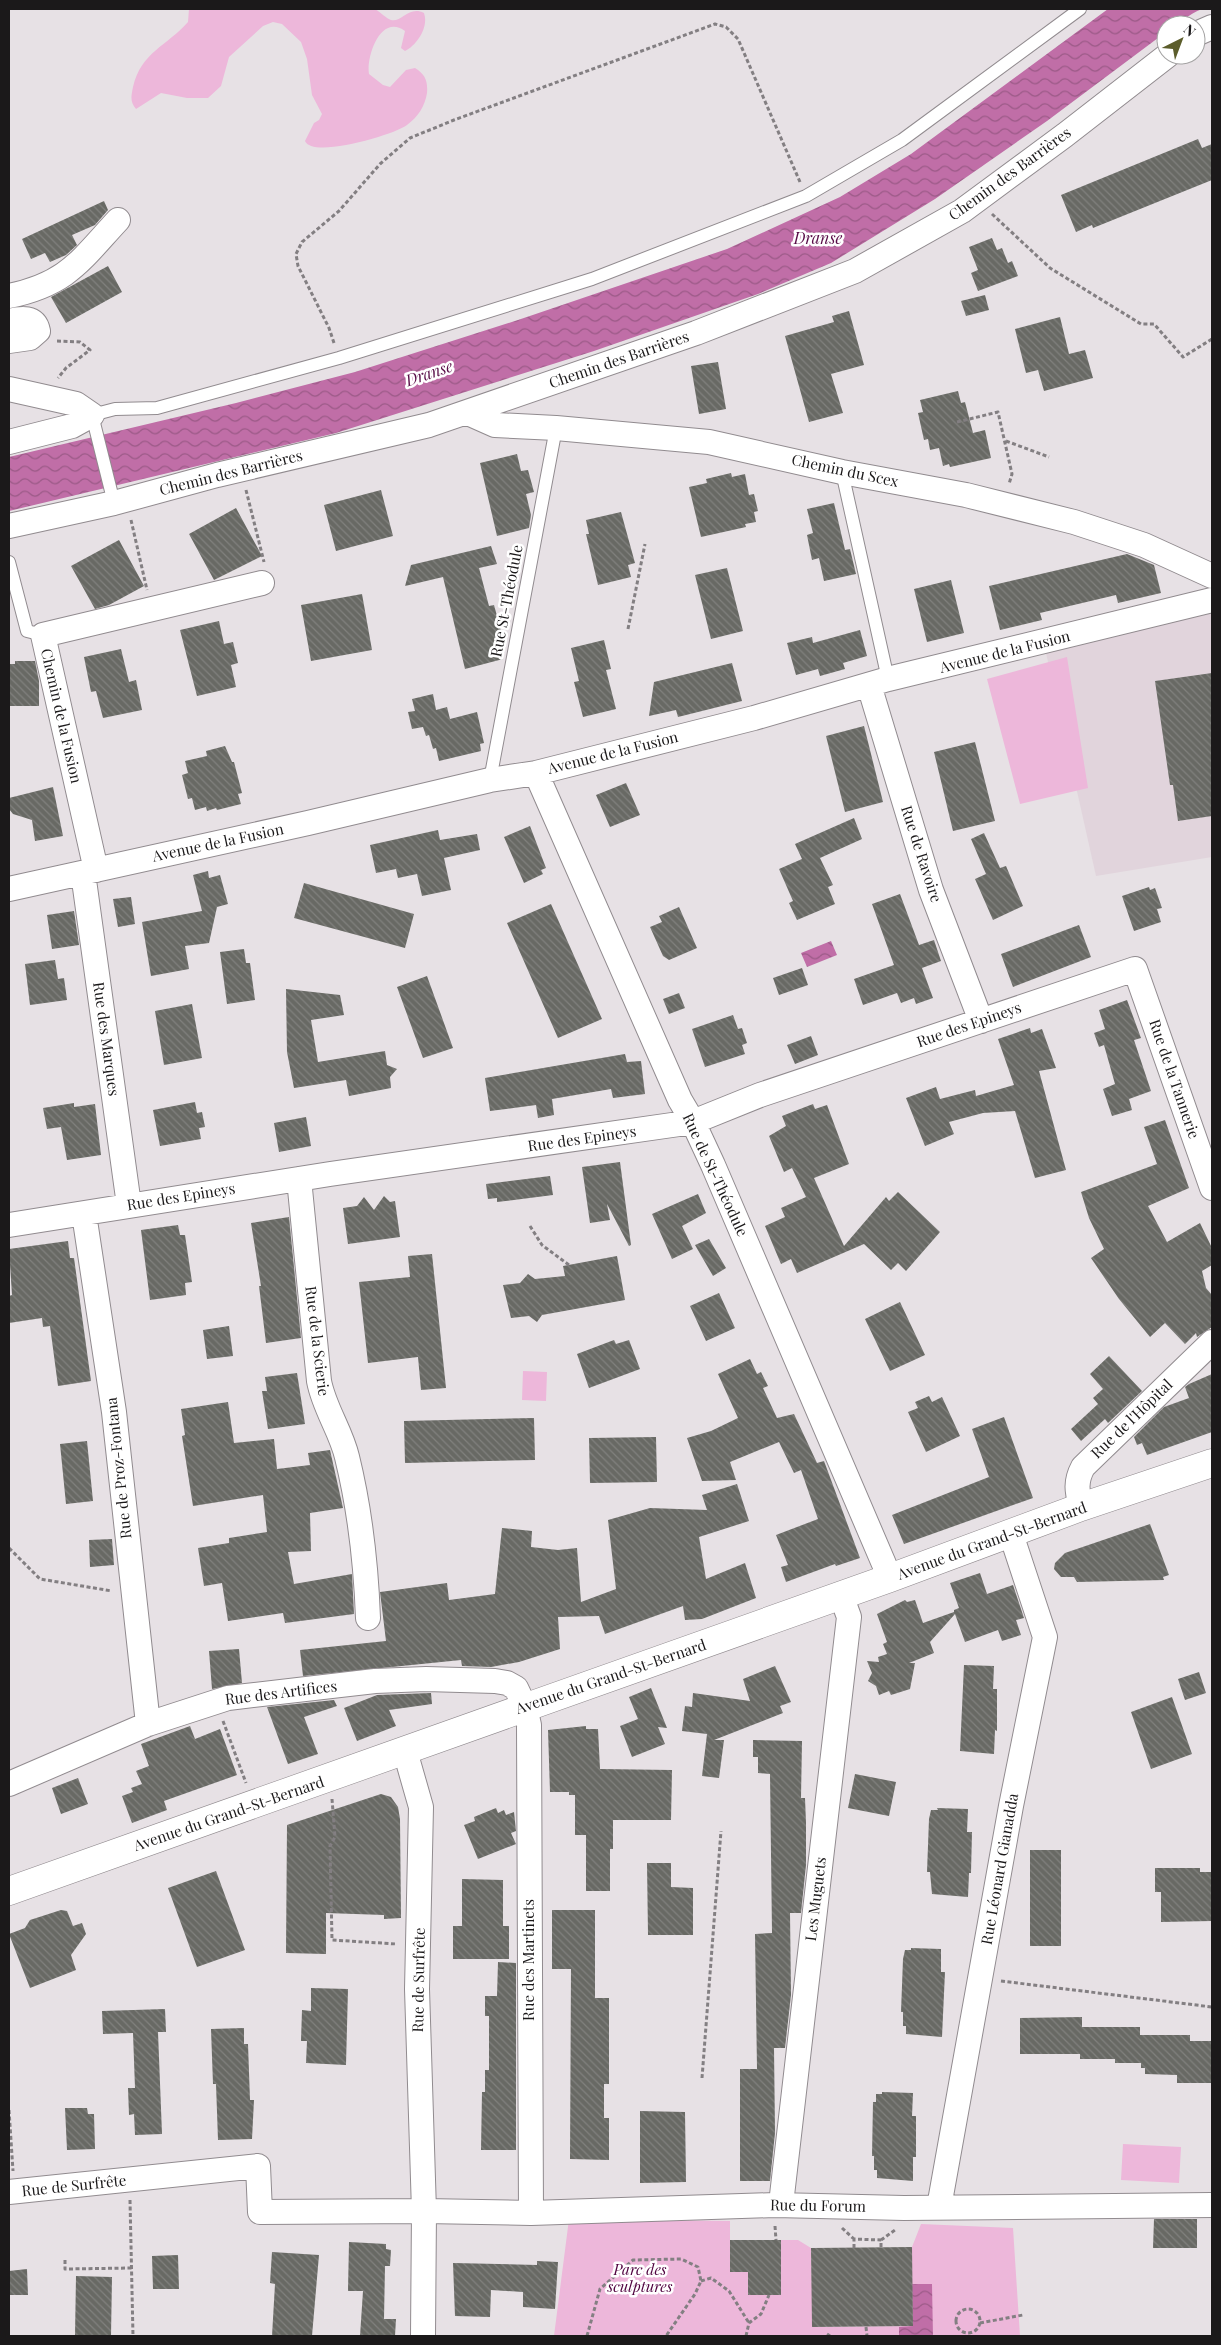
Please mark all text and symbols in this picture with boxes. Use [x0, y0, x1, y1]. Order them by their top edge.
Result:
north arrow [1156, 15, 1206, 65]
text: N [1180, 20, 1200, 40]
street label: Chemin des Barrières [944, 122, 1075, 224]
water label: Dranse [793, 227, 842, 248]
street label: Chemin des Barrières [546, 326, 691, 392]
water label: Dranse [401, 355, 455, 391]
street label: Chemin des Barrières [157, 445, 304, 499]
street label: Chemin du Scex [790, 449, 901, 491]
street label: Rue St-Théodule [485, 543, 527, 659]
street label: Avenue de la Fusion [937, 625, 1072, 677]
street label: Chemin de la Fusion [37, 646, 87, 785]
street label: Avenue de la Fusion [545, 726, 680, 778]
street label: Rue de Ravoire [897, 803, 947, 905]
street label: Avenue de la Fusion [149, 818, 285, 866]
street label: Rue des Marques [89, 981, 125, 1097]
street label: Rue des Epineys [914, 997, 1024, 1051]
street label: Rue de la Tannerie [1145, 1016, 1205, 1141]
street label: Rue de St-Théodule [679, 1110, 753, 1239]
street label: Rue des Epineys [526, 1121, 637, 1156]
street label: Rue des Epineys [125, 1178, 236, 1214]
street label: Rue de la Scierie [301, 1285, 335, 1397]
street label: Rue de l'Hôpital [1086, 1374, 1176, 1462]
street label: Rue de Proz-Fontana [101, 1396, 135, 1540]
street label: Avenue du Grand-St-Bernard [893, 1496, 1089, 1584]
street label: Avenue du Grand-St-Bernard [512, 1634, 709, 1718]
street label: Rue des Artifices [224, 1675, 338, 1709]
street label: Avenue du Grand-St-Bernard [130, 1771, 327, 1855]
street label: Rue Léonard Gianadda [976, 1791, 1022, 1946]
street label: Les Muguets [800, 1856, 830, 1942]
street label: Rue des Martinets [518, 1899, 538, 2021]
street label: Rue de Surfrête [407, 1927, 429, 2033]
street label: Rue de Surfrête [21, 2170, 127, 2200]
street label: Rue du Forum [770, 2194, 867, 2216]
park label: Parc des sculptures [607, 2259, 673, 2296]

